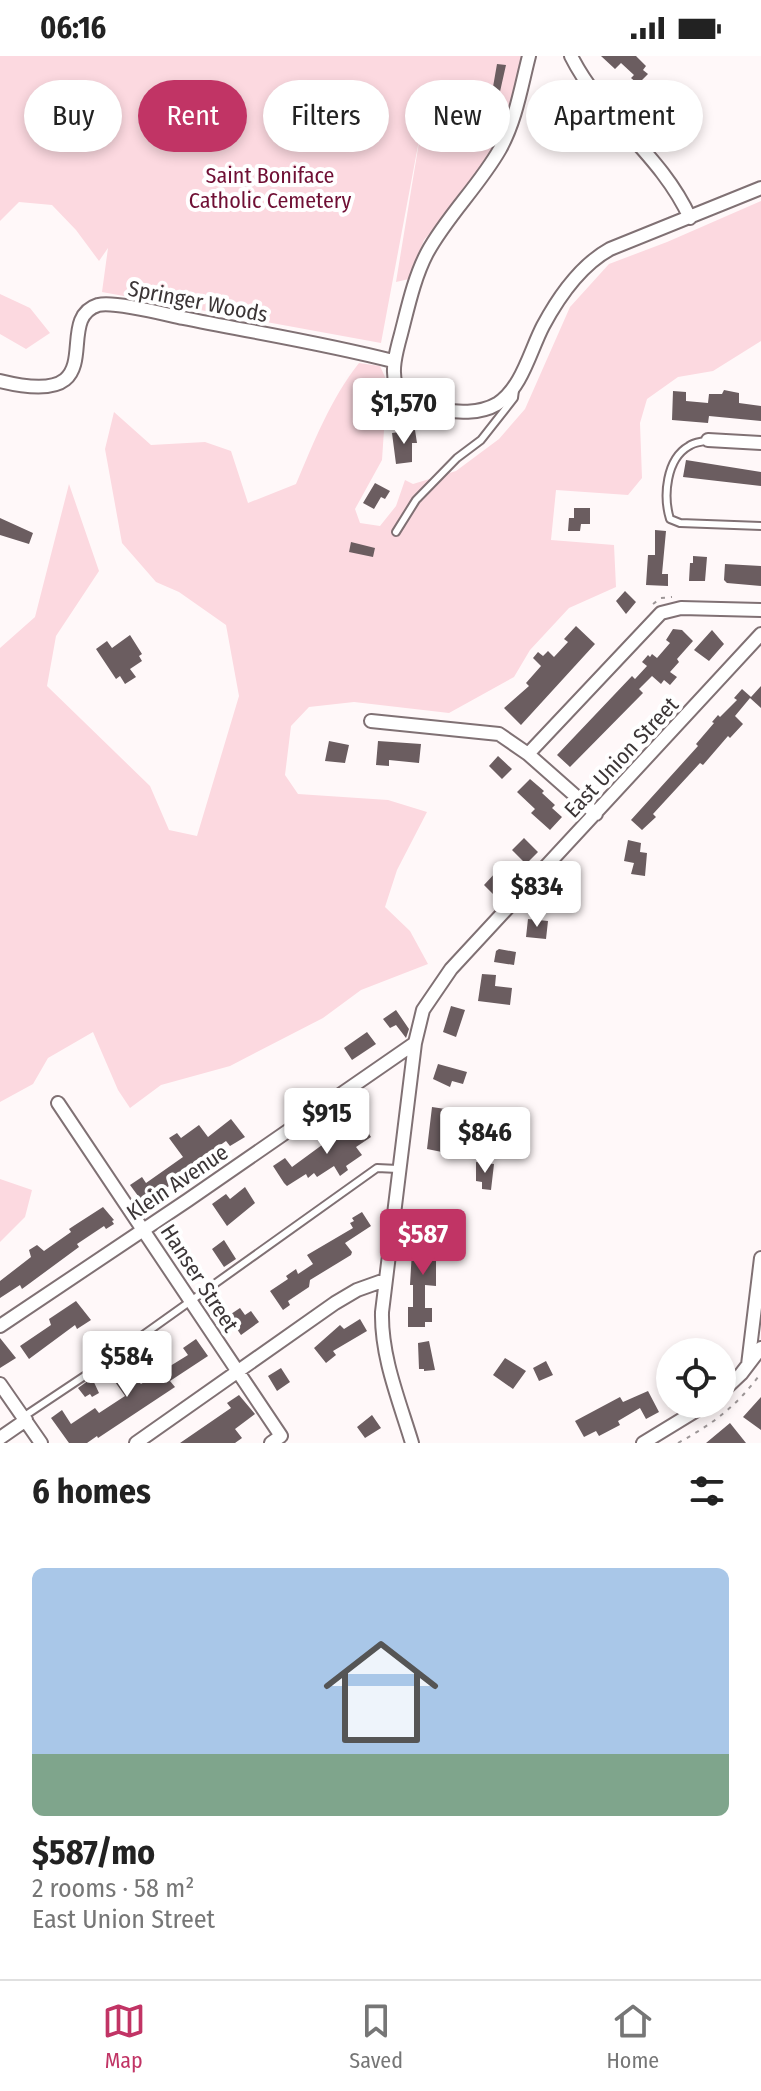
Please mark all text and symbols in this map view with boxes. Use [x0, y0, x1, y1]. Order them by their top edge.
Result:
text: 06:16 [40, 10, 106, 46]
chip: Buy [24, 80, 122, 152]
chip: Rent [138, 80, 247, 152]
chip: Filters [263, 80, 389, 152]
chip: New [405, 80, 510, 152]
chip: Apartment [526, 80, 703, 152]
park label: Saint Boniface Catholic Cemetery [189, 162, 352, 214]
street label: Springer Woods [126, 275, 270, 328]
pin: $1,570 [339, 378, 469, 446]
text: $1,570 [371, 388, 437, 419]
street label: East Union Street [559, 691, 685, 823]
pin: $834 [490, 861, 584, 929]
text: $834 [511, 871, 563, 902]
pin: $915 [280, 1088, 374, 1156]
text: $915 [302, 1098, 352, 1129]
pin: $846 [438, 1107, 532, 1175]
text: $846 [458, 1117, 512, 1148]
street label: Klein Avenue [121, 1139, 233, 1226]
pin: $587 [376, 1209, 470, 1277]
street label: Hanser Street [155, 1219, 245, 1338]
text: $587 [398, 1219, 448, 1250]
pin: $584 [80, 1331, 174, 1399]
map controls [656, 1338, 736, 1418]
button: locate [656, 1338, 736, 1418]
text: $584 [101, 1341, 153, 1372]
icon: filters [685, 1469, 729, 1513]
text: 6 homes [32, 1471, 151, 1512]
icon: home [309, 1620, 453, 1764]
text: $587/mo [32, 1832, 155, 1873]
text: 2 rooms · 58 m² [32, 1873, 194, 1904]
text: East Union Street [32, 1904, 215, 1935]
tab: Map [102, 1999, 146, 2074]
tab: Saved [349, 1999, 403, 2074]
tab: Home [607, 1999, 659, 2074]

